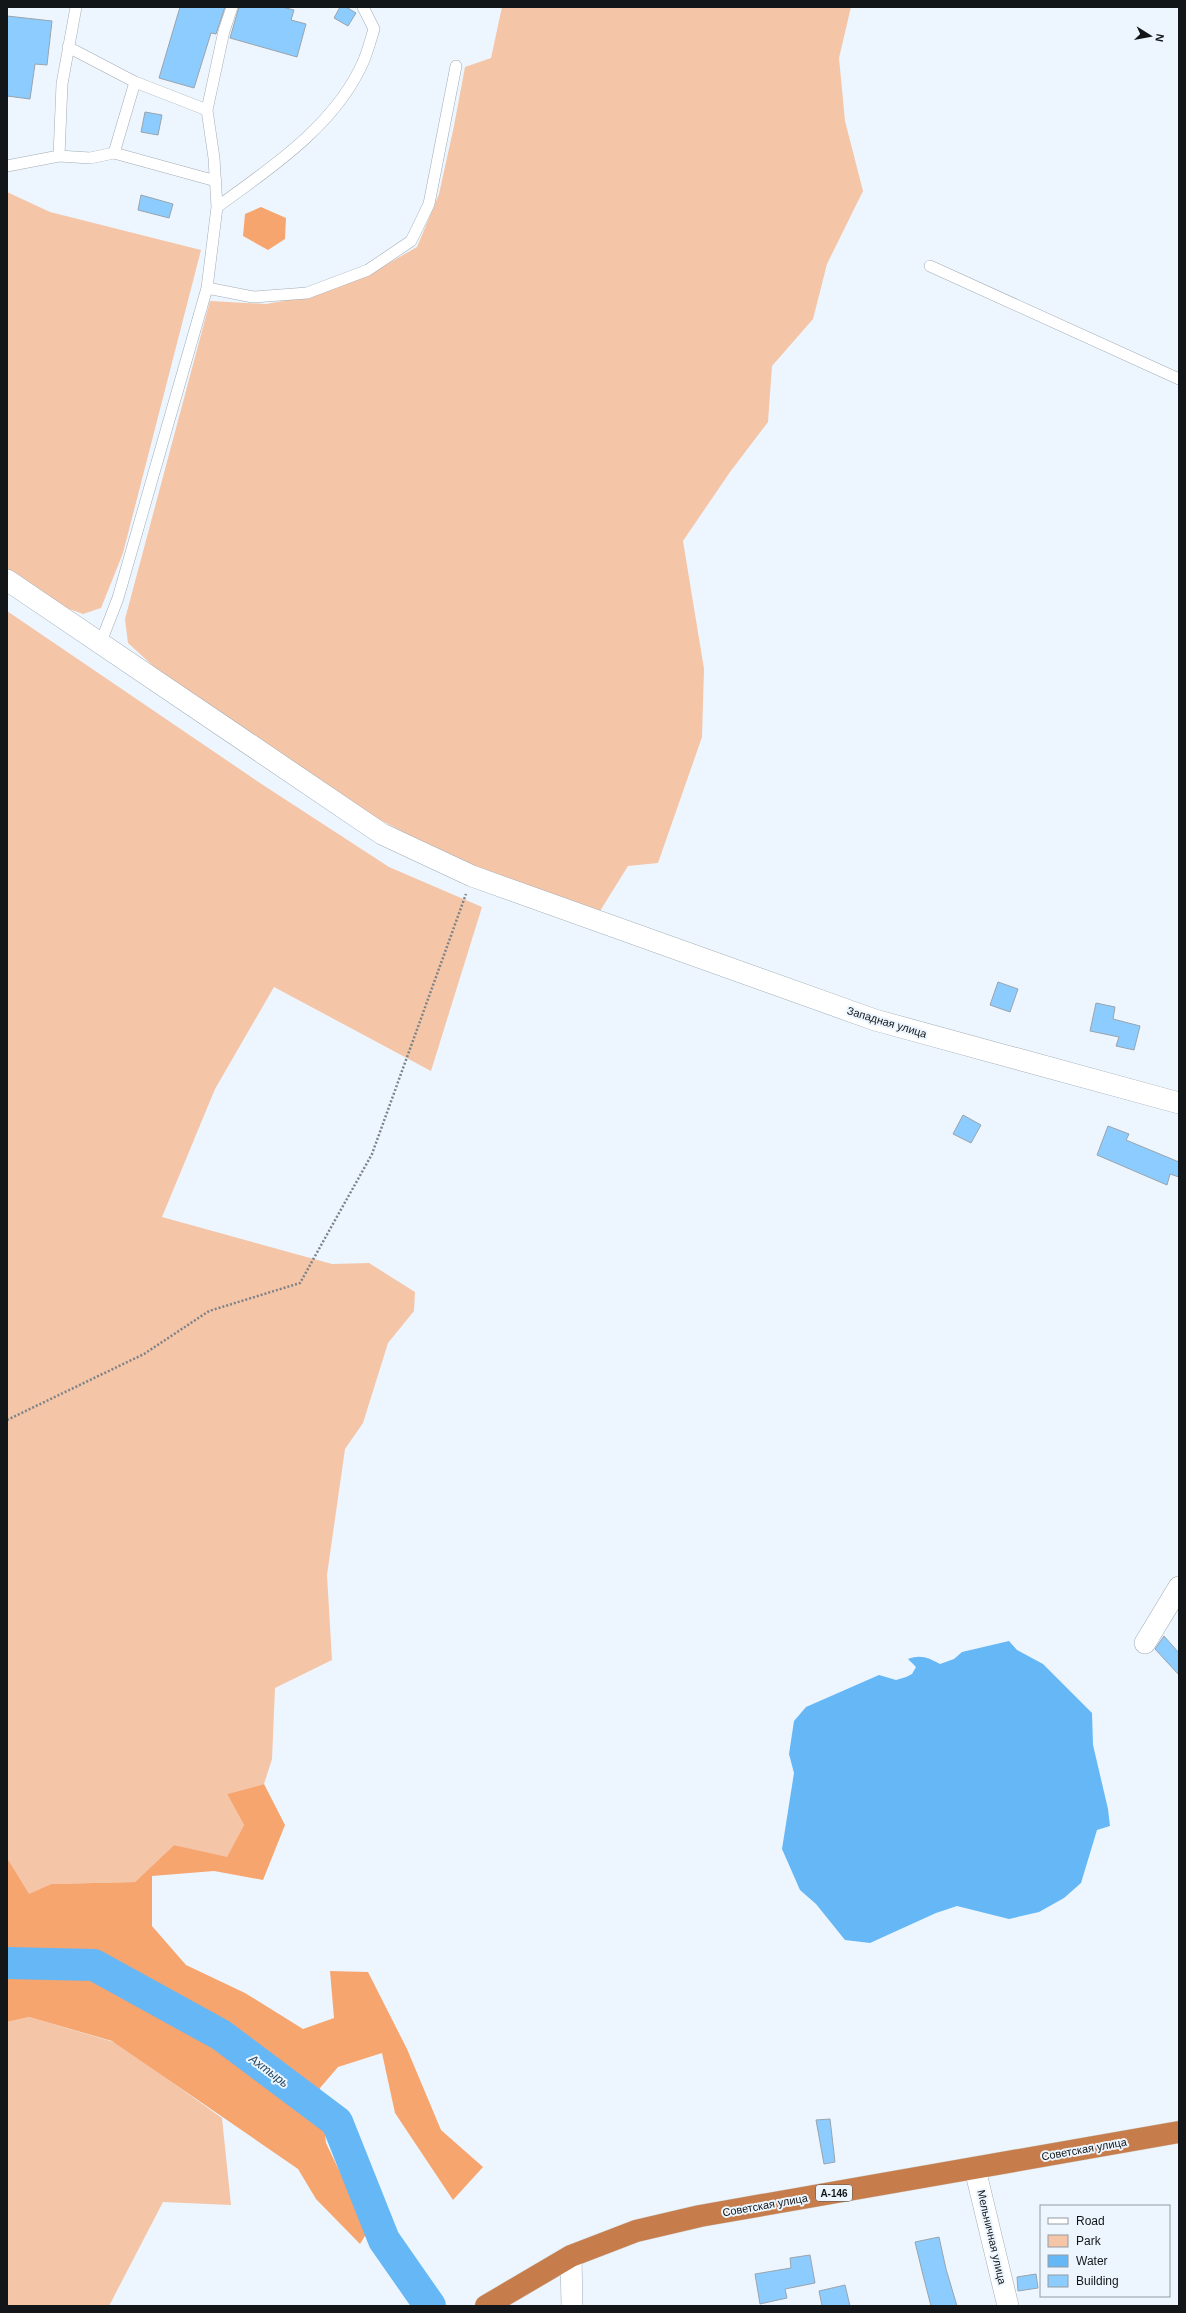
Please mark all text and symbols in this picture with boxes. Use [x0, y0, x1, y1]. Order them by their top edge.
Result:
north arrow [1130, 16, 1170, 56]
text: N [1153, 33, 1166, 43]
street label: Западная улица [846, 1004, 929, 1040]
water label: Ахтырь [246, 2051, 292, 2090]
street label: Советская улица [1040, 2135, 1128, 2162]
road number: А-146 [816, 2185, 852, 2201]
street label: Мельничная улица [975, 2189, 1009, 2286]
street label: Советская улица [721, 2191, 809, 2218]
legend [1040, 2205, 1170, 2297]
text: Road [1076, 2214, 1105, 2228]
text: Park [1076, 2234, 1102, 2248]
text: Water [1076, 2254, 1108, 2268]
text: Building [1076, 2274, 1119, 2288]

